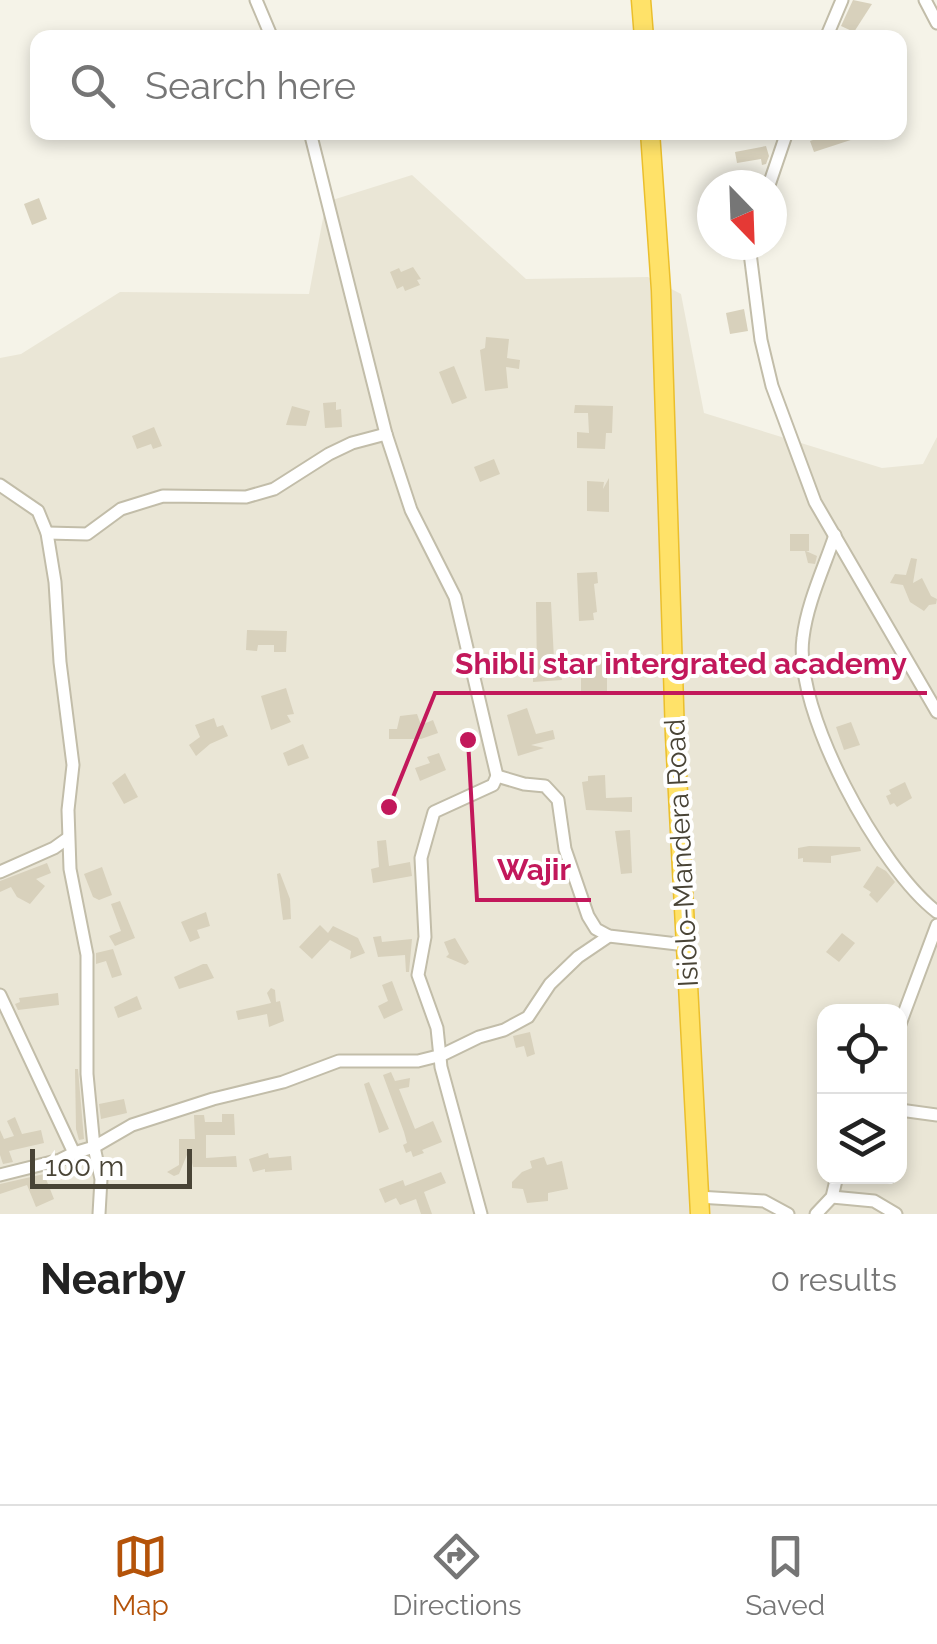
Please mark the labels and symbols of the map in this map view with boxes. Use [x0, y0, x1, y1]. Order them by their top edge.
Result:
north arrow [697, 170, 787, 260]
callout: Shibli star intergrated academy [435, 633, 927, 693]
text: Shibli star intergrated academy [455, 646, 907, 681]
street label: Isiolo-Mandera Road [658, 718, 705, 988]
callout: Wajir [477, 840, 591, 900]
text: Wajir [497, 852, 571, 887]
scale bar [30, 1144, 192, 1188]

